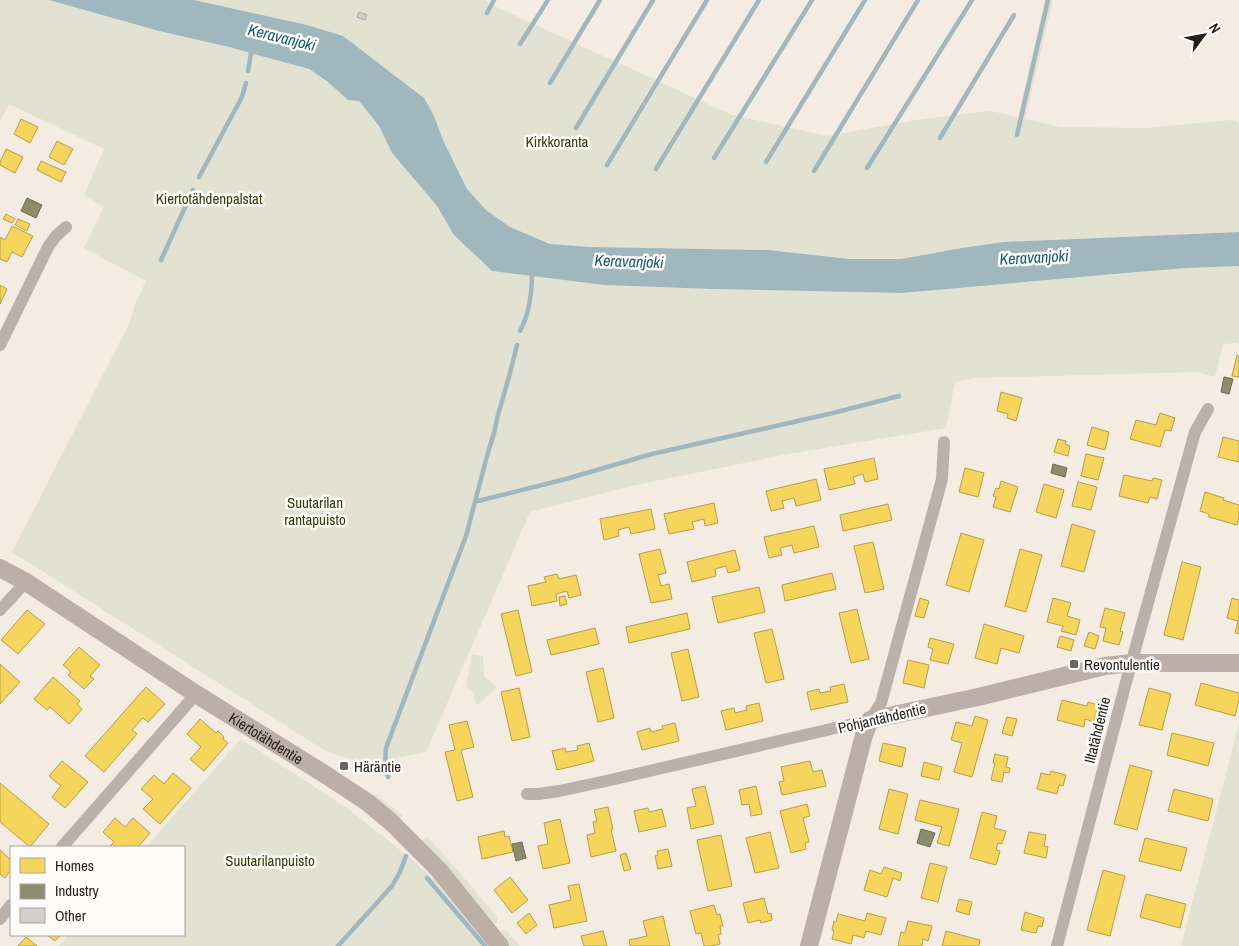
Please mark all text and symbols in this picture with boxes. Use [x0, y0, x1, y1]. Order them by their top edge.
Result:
north arrow [1179, 10, 1229, 60]
water label: Keravanjoki [246, 18, 319, 56]
text: N [1205, 20, 1225, 36]
park label: Kirkkoranta [526, 131, 589, 152]
park label: Kiertotähdenpalstat [156, 188, 263, 209]
water label: Keravanjoki [999, 244, 1070, 270]
water label: Keravanjoki [594, 249, 664, 273]
park label: Suutarilan rantapuisto [284, 492, 346, 530]
place label: Revontulentie [1084, 654, 1160, 675]
marker: Revontulentie [1068, 658, 1080, 670]
street label: Iltatähdentie [1079, 694, 1115, 765]
street label: Pohjantähdentie [836, 698, 928, 738]
street label: Kiertotähdentie [225, 707, 308, 769]
place label: Häräntie [354, 756, 401, 777]
marker: Häräntie [338, 760, 350, 772]
legend [10, 846, 185, 936]
park label: Suutarilanpuisto [225, 850, 315, 871]
text: Homes [55, 855, 94, 876]
text: Industry [55, 880, 100, 901]
text: Other [55, 905, 86, 926]

